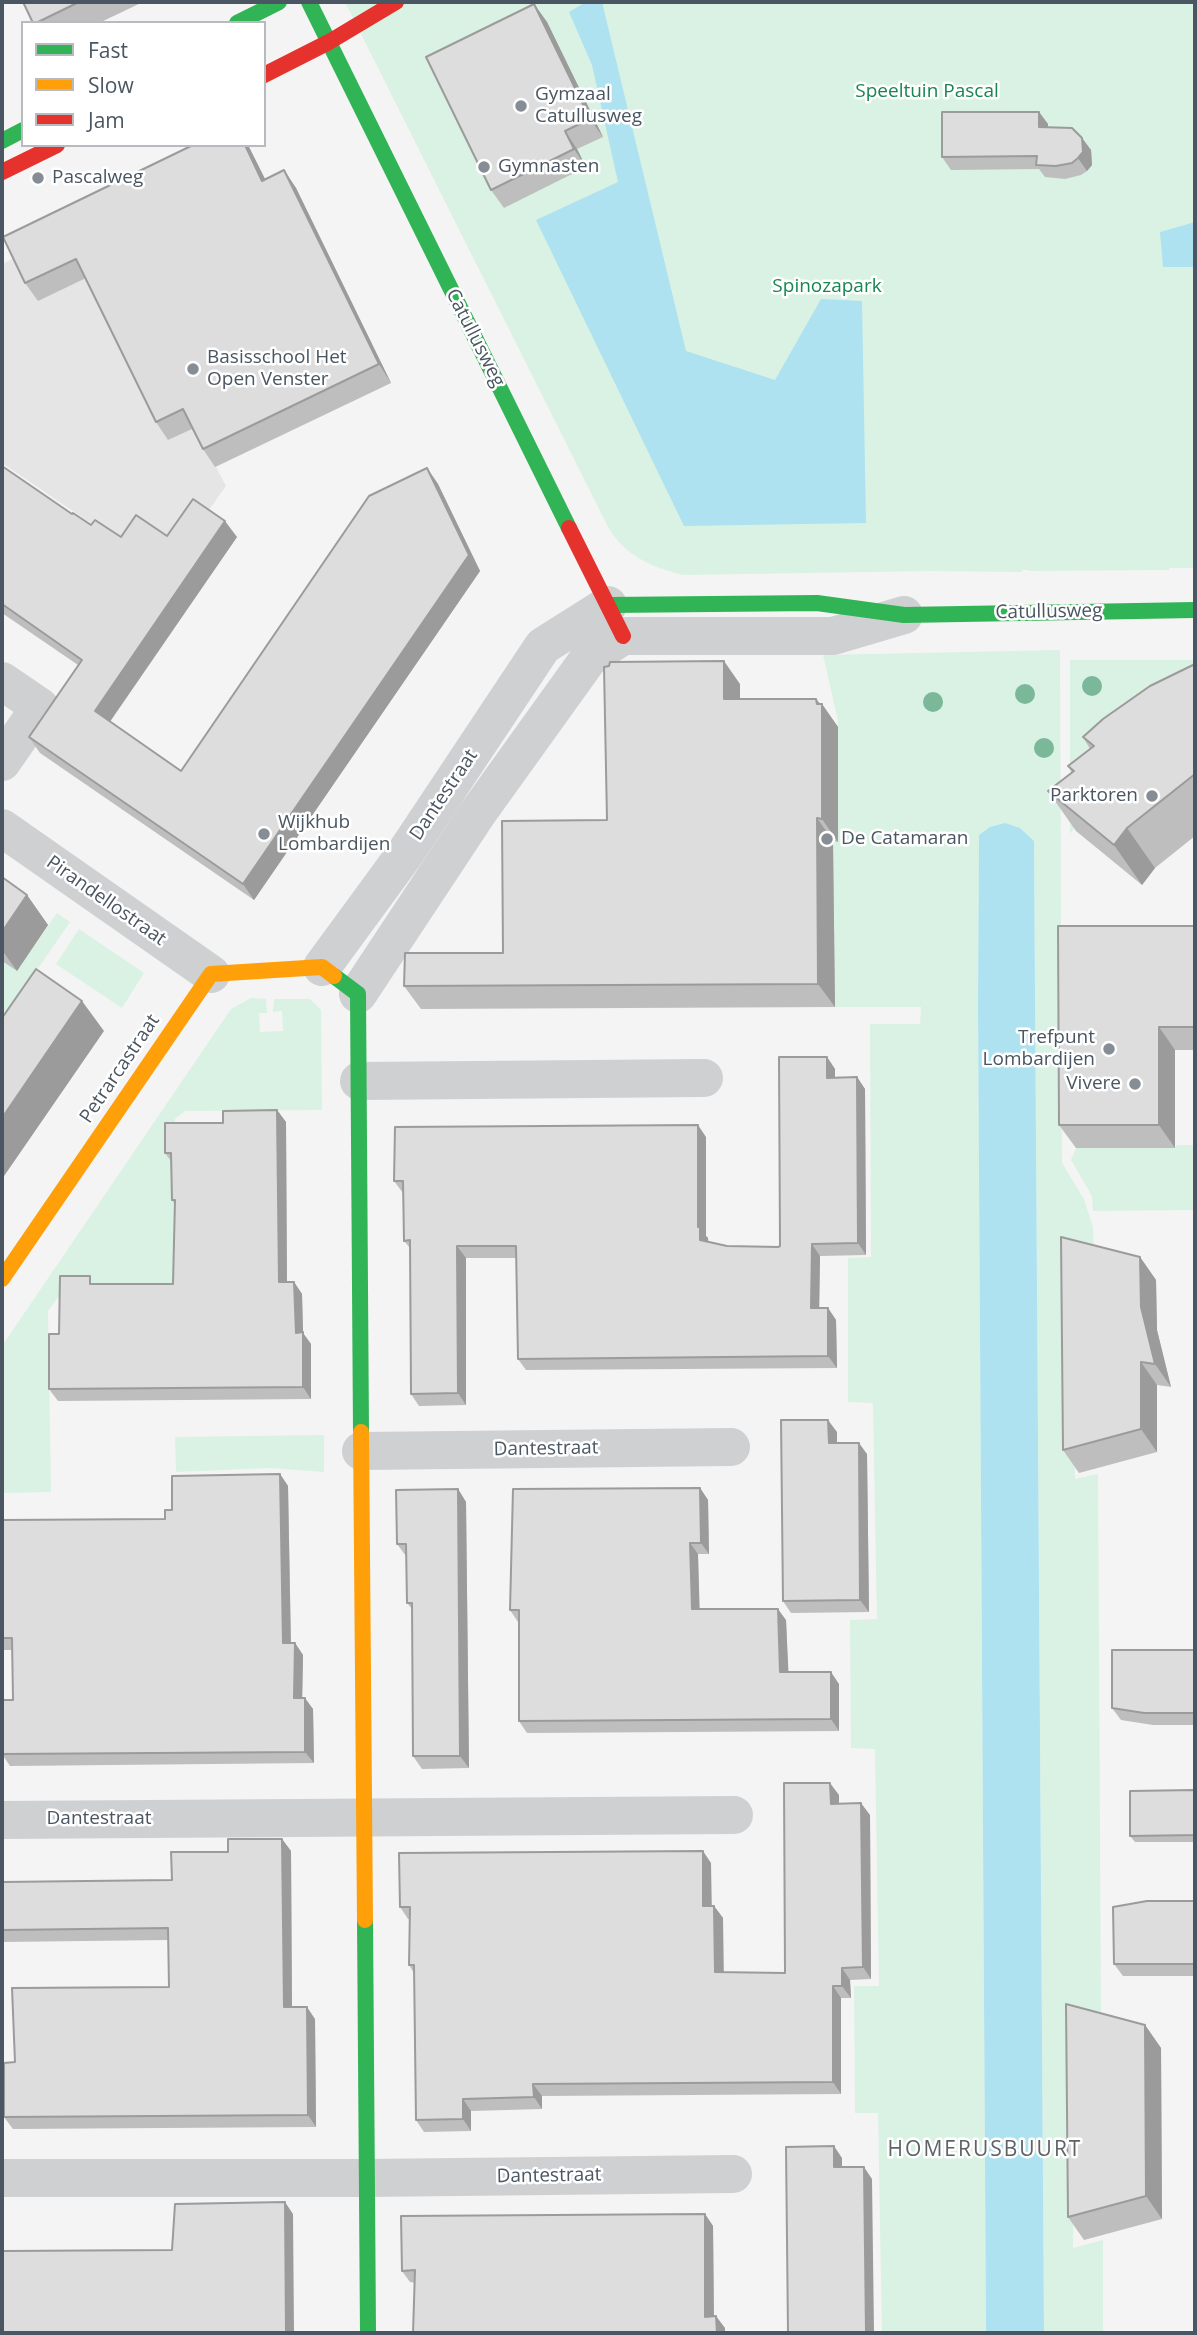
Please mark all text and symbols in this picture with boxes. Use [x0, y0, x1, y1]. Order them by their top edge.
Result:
legend [21, 21, 266, 147]
text: Fast [88, 36, 128, 64]
text: Slow [88, 71, 134, 99]
park label: Speeltuin Pascal [855, 81, 999, 103]
place label: Gymzaal Catullusweg [535, 84, 642, 128]
marker: Gymzaal Catullusweg [513, 98, 529, 114]
text: Jam [88, 106, 125, 134]
place label: Gymnasten [498, 156, 599, 178]
marker: Gymnasten [476, 159, 492, 175]
place label: Pascalweg [52, 167, 143, 189]
marker: Pascalweg [30, 170, 46, 186]
park label: Spinozapark [772, 276, 882, 298]
street label: Catullusweg [441, 285, 509, 391]
place label: Basisschool Het Open Venster [207, 347, 347, 391]
marker: Basisschool Het Open Venster [185, 361, 201, 377]
street label: Catullusweg [995, 600, 1103, 624]
street label: Dantestraat [405, 745, 483, 845]
place label: Parktoren [1050, 785, 1138, 807]
marker: Parktoren [1144, 788, 1160, 804]
place label: Wijkhub Lombardijen [278, 812, 390, 856]
marker: Wijkhub Lombardijen [256, 826, 272, 842]
place label: De Catamaran [841, 828, 968, 850]
marker: De Catamaran [819, 831, 835, 847]
street label: Pirandellostraat [42, 851, 170, 951]
street label: Petrarcastraat [75, 1010, 165, 1128]
place label: Trefpunt Lombardijen [983, 1027, 1095, 1071]
marker: Trefpunt Lombardijen [1101, 1041, 1117, 1057]
place label: Vivere [1066, 1073, 1121, 1095]
marker: Vivere [1127, 1076, 1143, 1092]
street label: Dantestraat [493, 1437, 599, 1461]
street label: Dantestraat [47, 1808, 151, 1830]
district label: HOMERUSBUURT [889, 2137, 1081, 2163]
street label: Dantestraat [496, 2164, 602, 2188]

